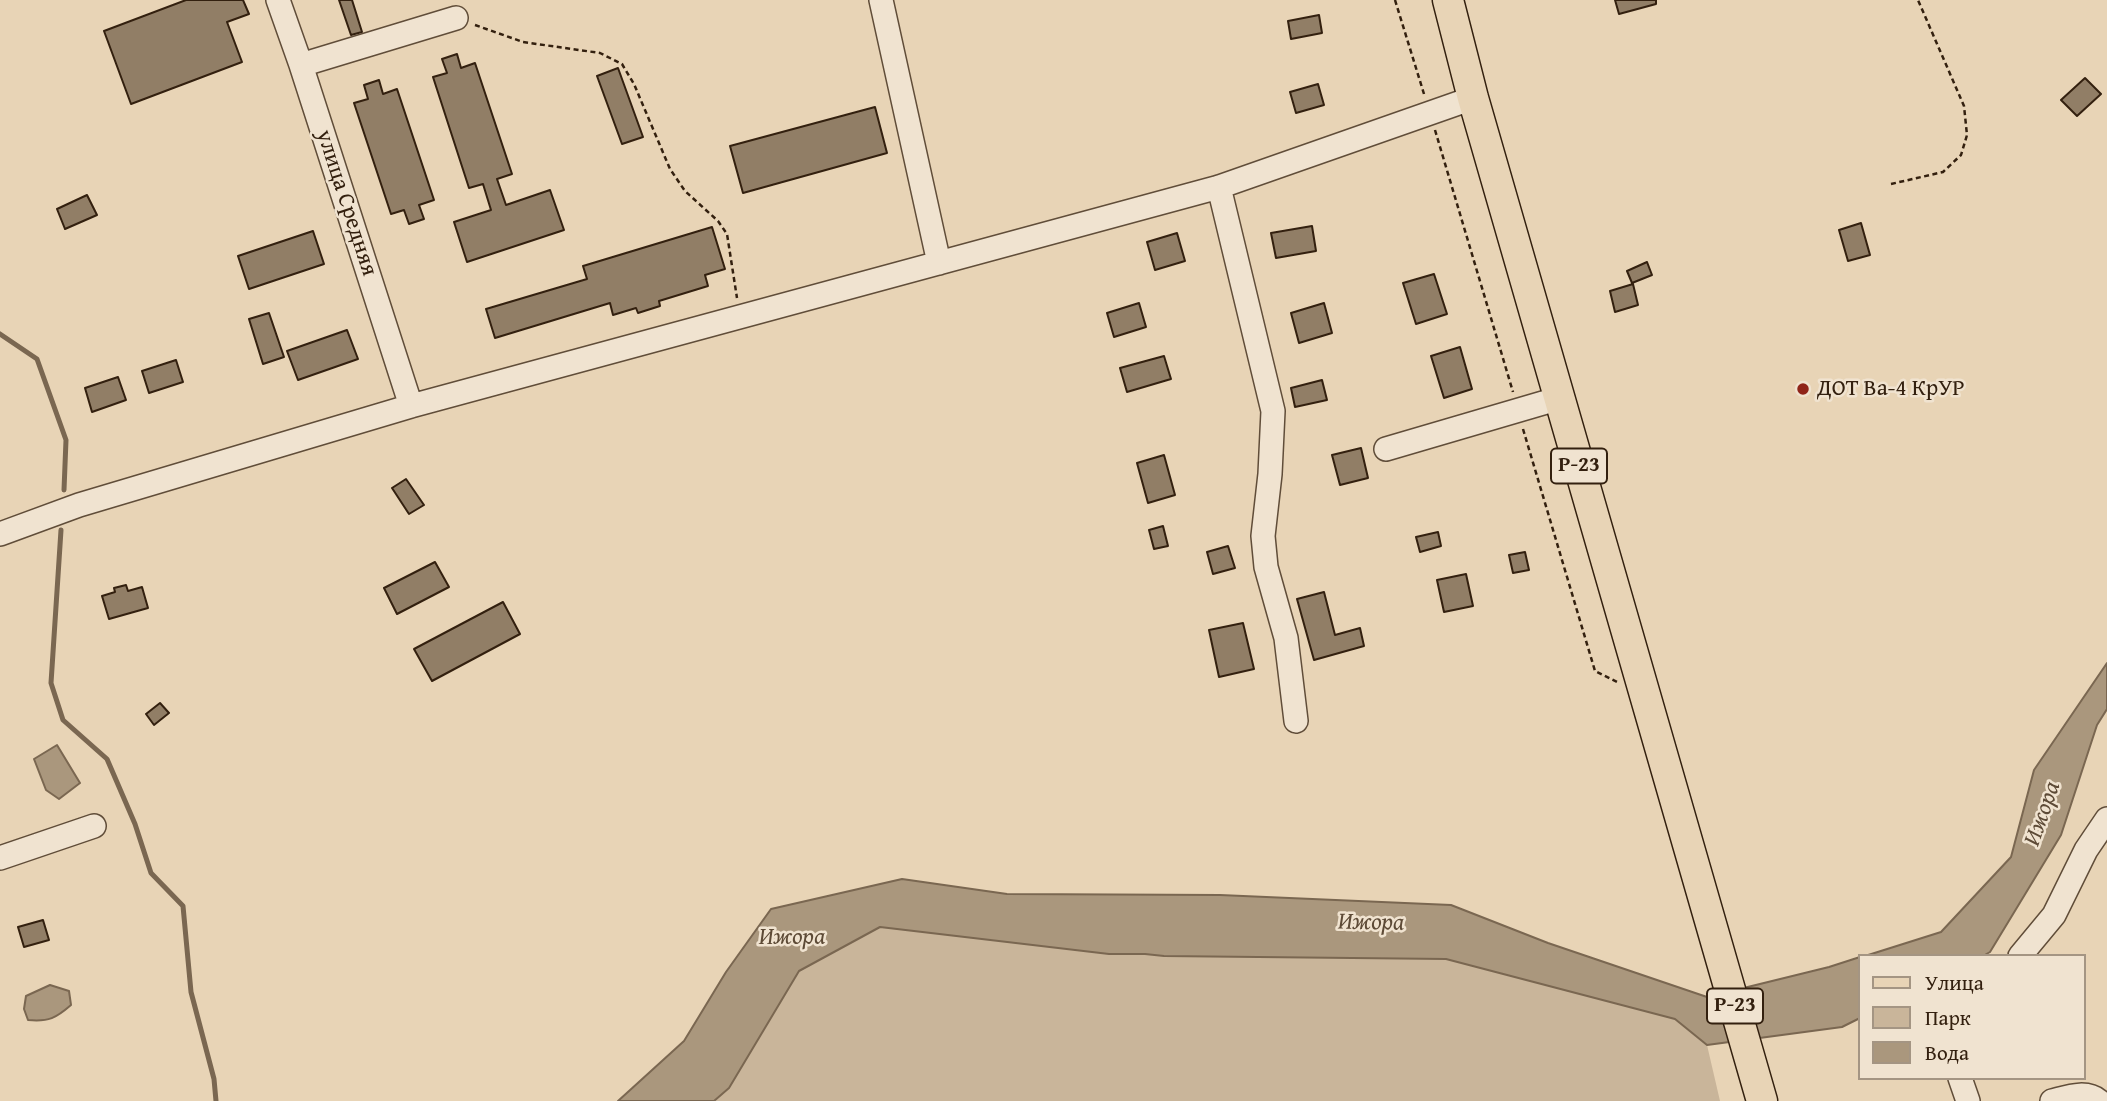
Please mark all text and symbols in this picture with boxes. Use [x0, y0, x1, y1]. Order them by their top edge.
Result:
street label: улица Средняя [309, 126, 383, 280]
place label: ДОТ Ва-4 КрУР [1817, 375, 1965, 403]
marker: ДОТ Ва-4 КрУР [1795, 381, 1811, 397]
road number: Р-23 [1551, 448, 1607, 484]
water label: Ижора [2019, 778, 2067, 850]
water label: Ижора [1338, 908, 1404, 938]
water label: Ижора [759, 924, 825, 952]
legend [1858, 954, 2086, 1080]
text: Улица [1925, 967, 1984, 998]
road number: Р-23 [1707, 988, 1763, 1024]
text: Парк [1925, 1002, 1971, 1033]
text: Вода [1925, 1037, 1969, 1068]

